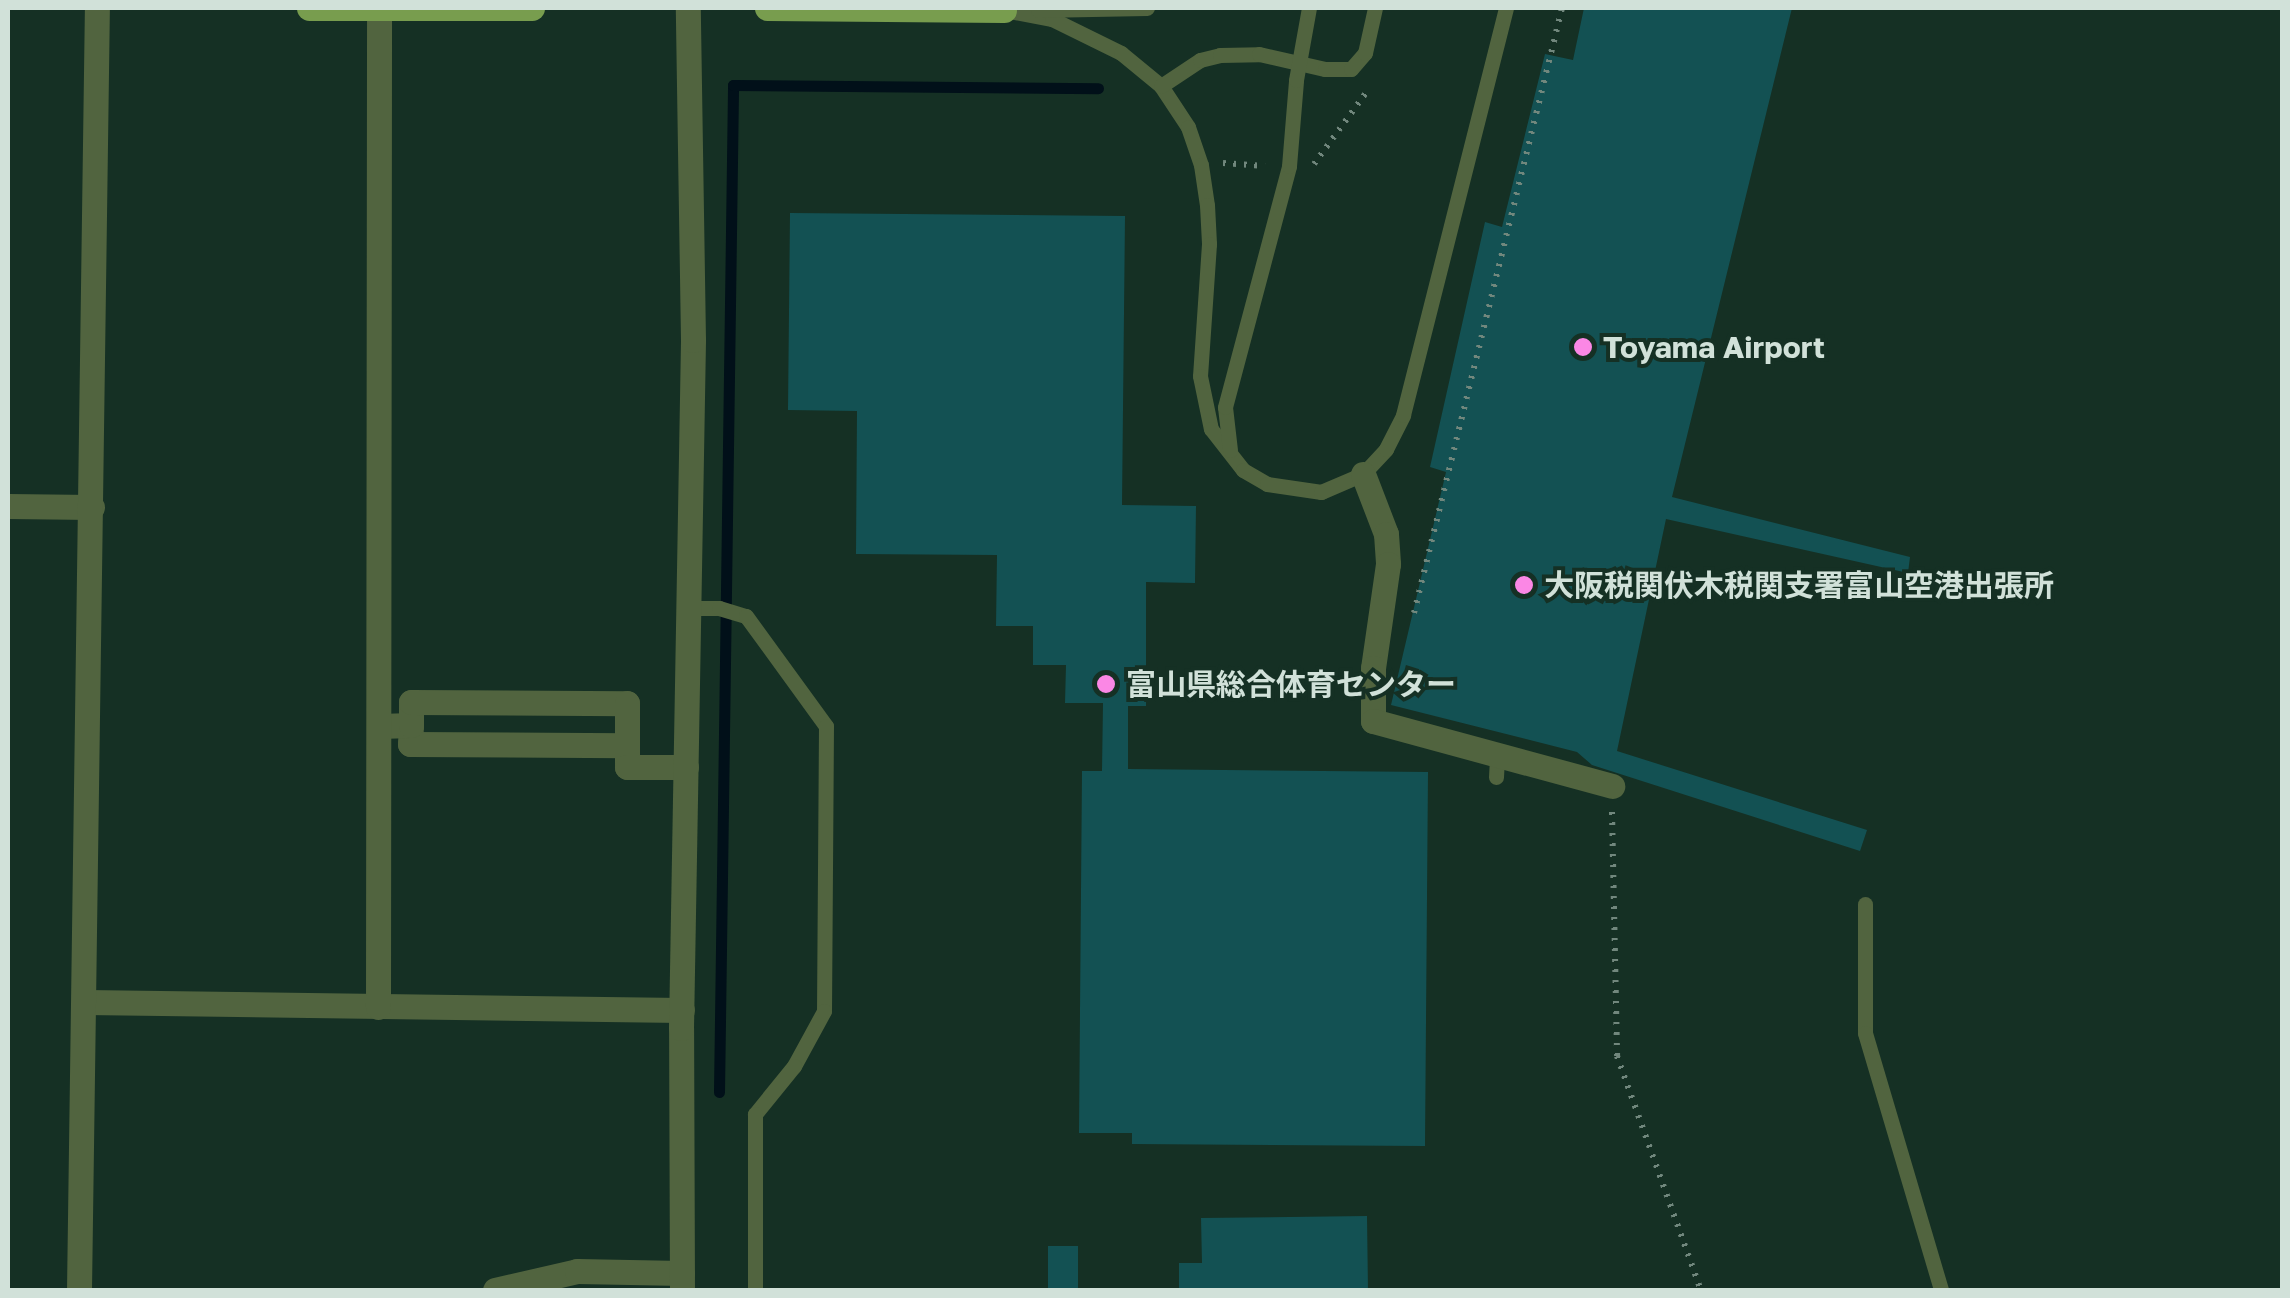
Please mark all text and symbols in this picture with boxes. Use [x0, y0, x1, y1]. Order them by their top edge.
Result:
place label: Toyama Airport [1603, 329, 1825, 365]
marker: Toyama Airport [1572, 336, 1594, 358]
place label: 大阪税関伏木税関支署富山空港出張所 [1544, 567, 2054, 603]
marker: 大阪税関伏木税関支署富山空港出張所 [1513, 574, 1535, 596]
place label: 富山県総合体育センター [1126, 666, 1456, 702]
marker: 富山県総合体育センター [1095, 673, 1117, 695]

